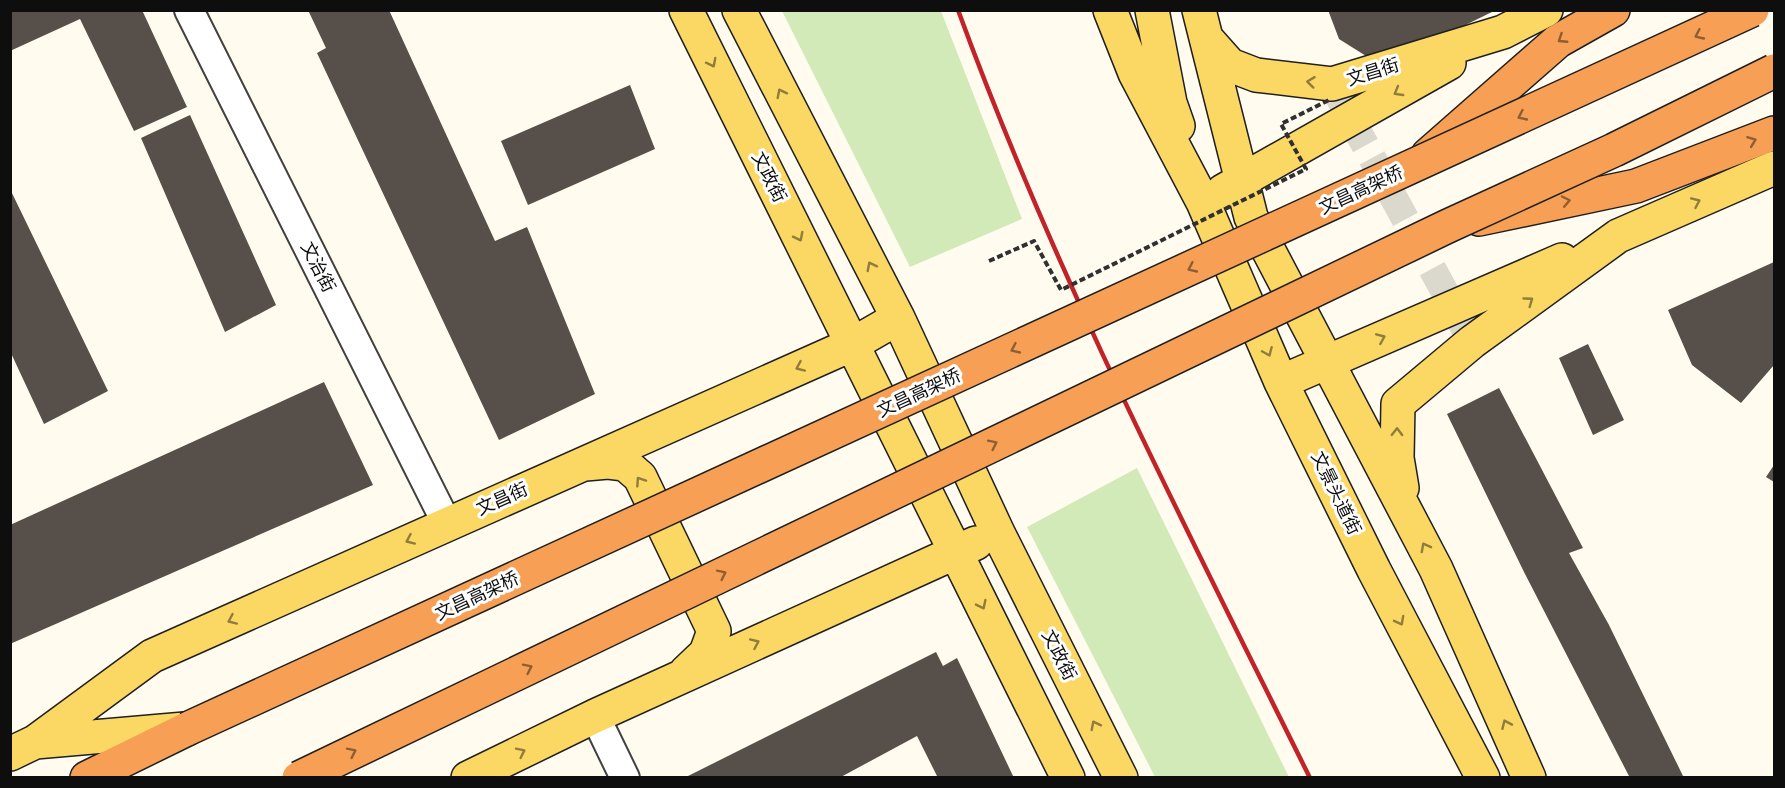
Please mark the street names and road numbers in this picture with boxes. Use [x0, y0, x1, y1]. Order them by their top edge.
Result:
street label: 文昌街 [1344, 55, 1402, 89]
street label: 文政街 [748, 148, 790, 206]
street label: 文昌高架桥 [1316, 162, 1406, 218]
street label: 文治街 [297, 238, 339, 296]
street label: 文昌高架桥 [874, 365, 964, 421]
street label: 文景头道街 [1307, 448, 1365, 538]
street label: 文昌街 [473, 479, 531, 519]
street label: 文昌高架桥 [432, 568, 522, 624]
street label: 文政街 [1038, 626, 1080, 684]

